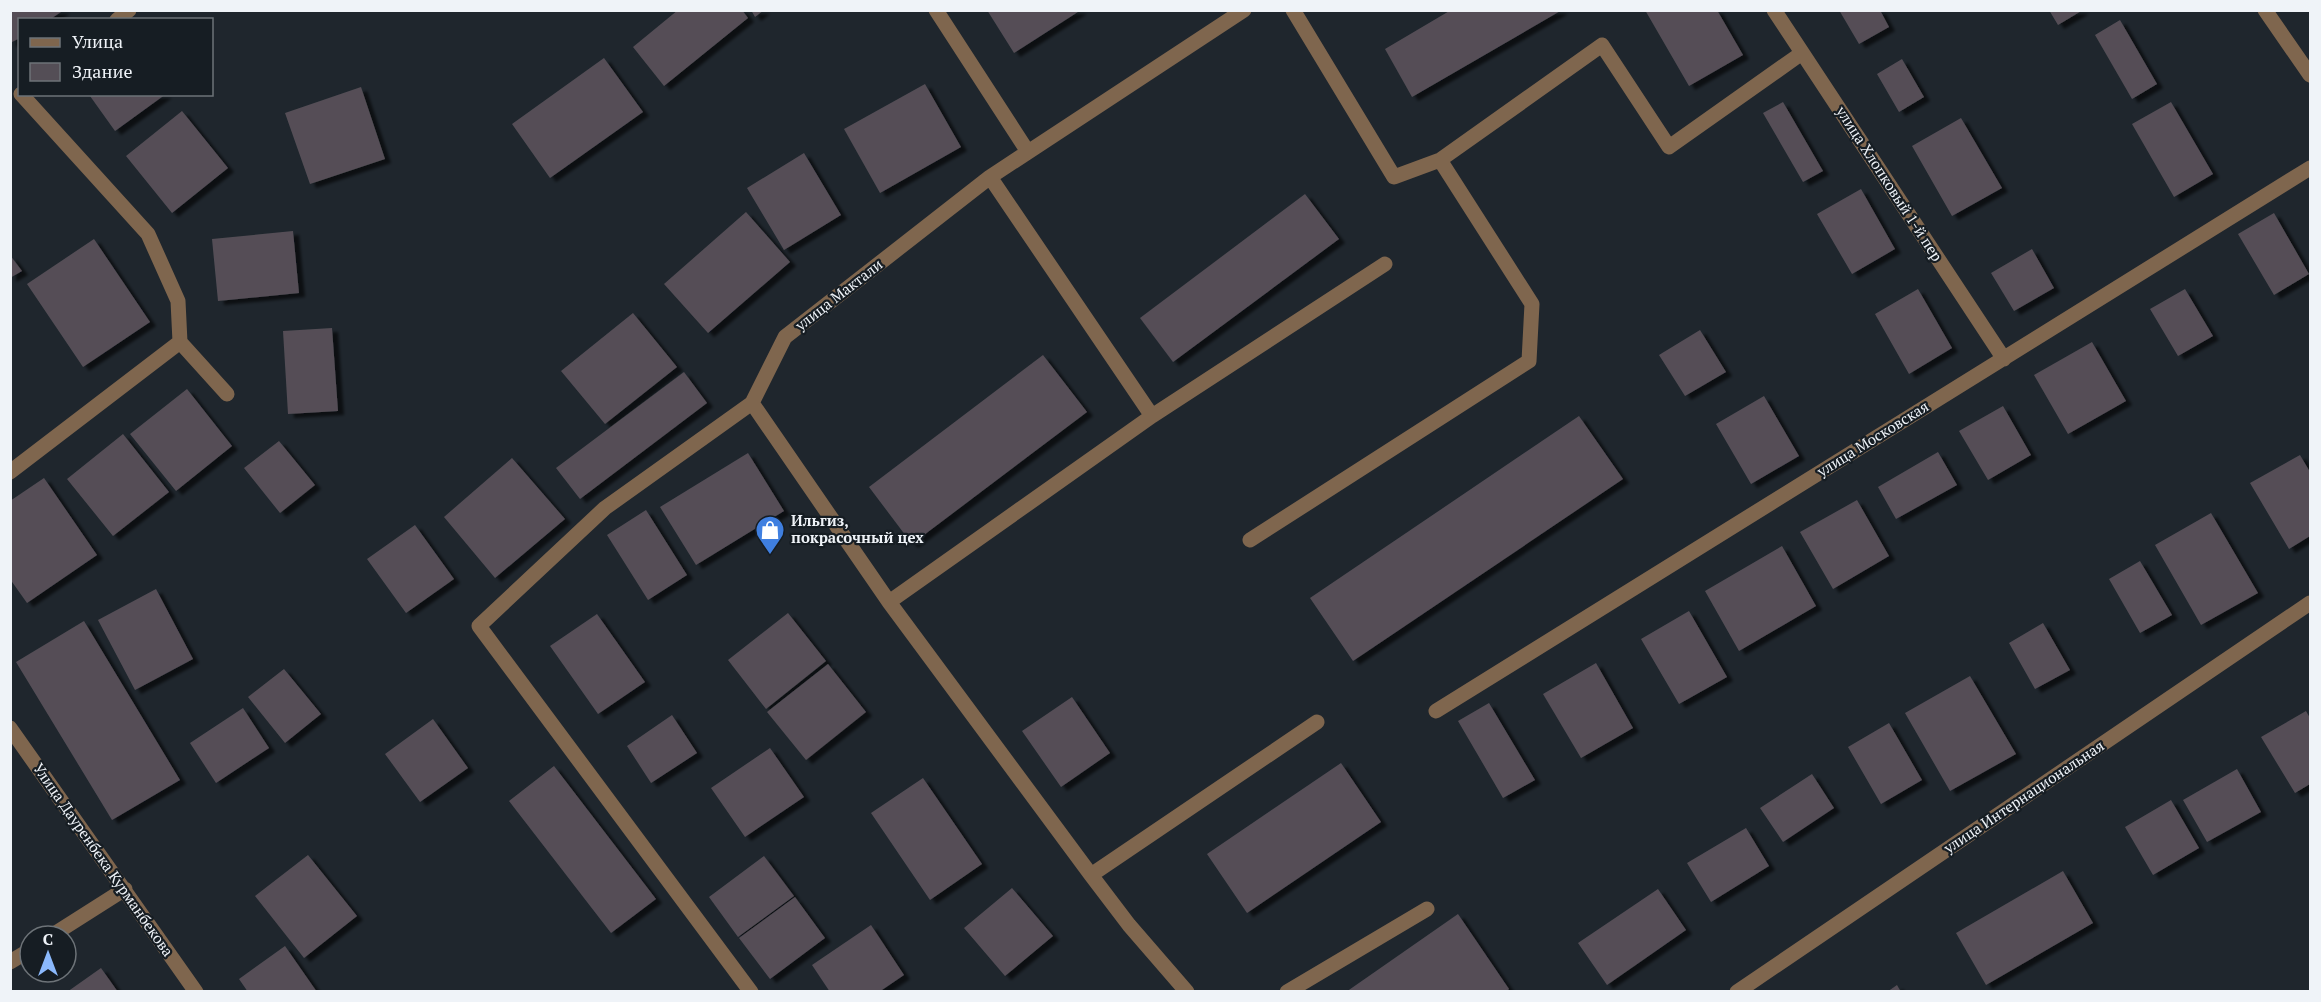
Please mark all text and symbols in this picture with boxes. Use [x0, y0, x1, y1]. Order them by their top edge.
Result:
legend [18, 18, 213, 96]
text: Улица [72, 29, 123, 53]
text: Здание [72, 59, 132, 83]
street label: улица Хлопковый 1-й пер [1832, 101, 1948, 265]
street label: улица Мактали [790, 254, 886, 335]
street label: улица Московская [1812, 396, 1932, 481]
place label: Ильгиз, покрасочный цех [791, 510, 924, 547]
shop icon: Ильгиз, покрасочный цех [754, 514, 786, 556]
street label: улица Интернациональная [1939, 735, 2108, 858]
street label: Улица Дауренбека Курманбекова [29, 759, 179, 960]
north arrow [18, 924, 78, 984]
text: С [43, 928, 53, 950]

